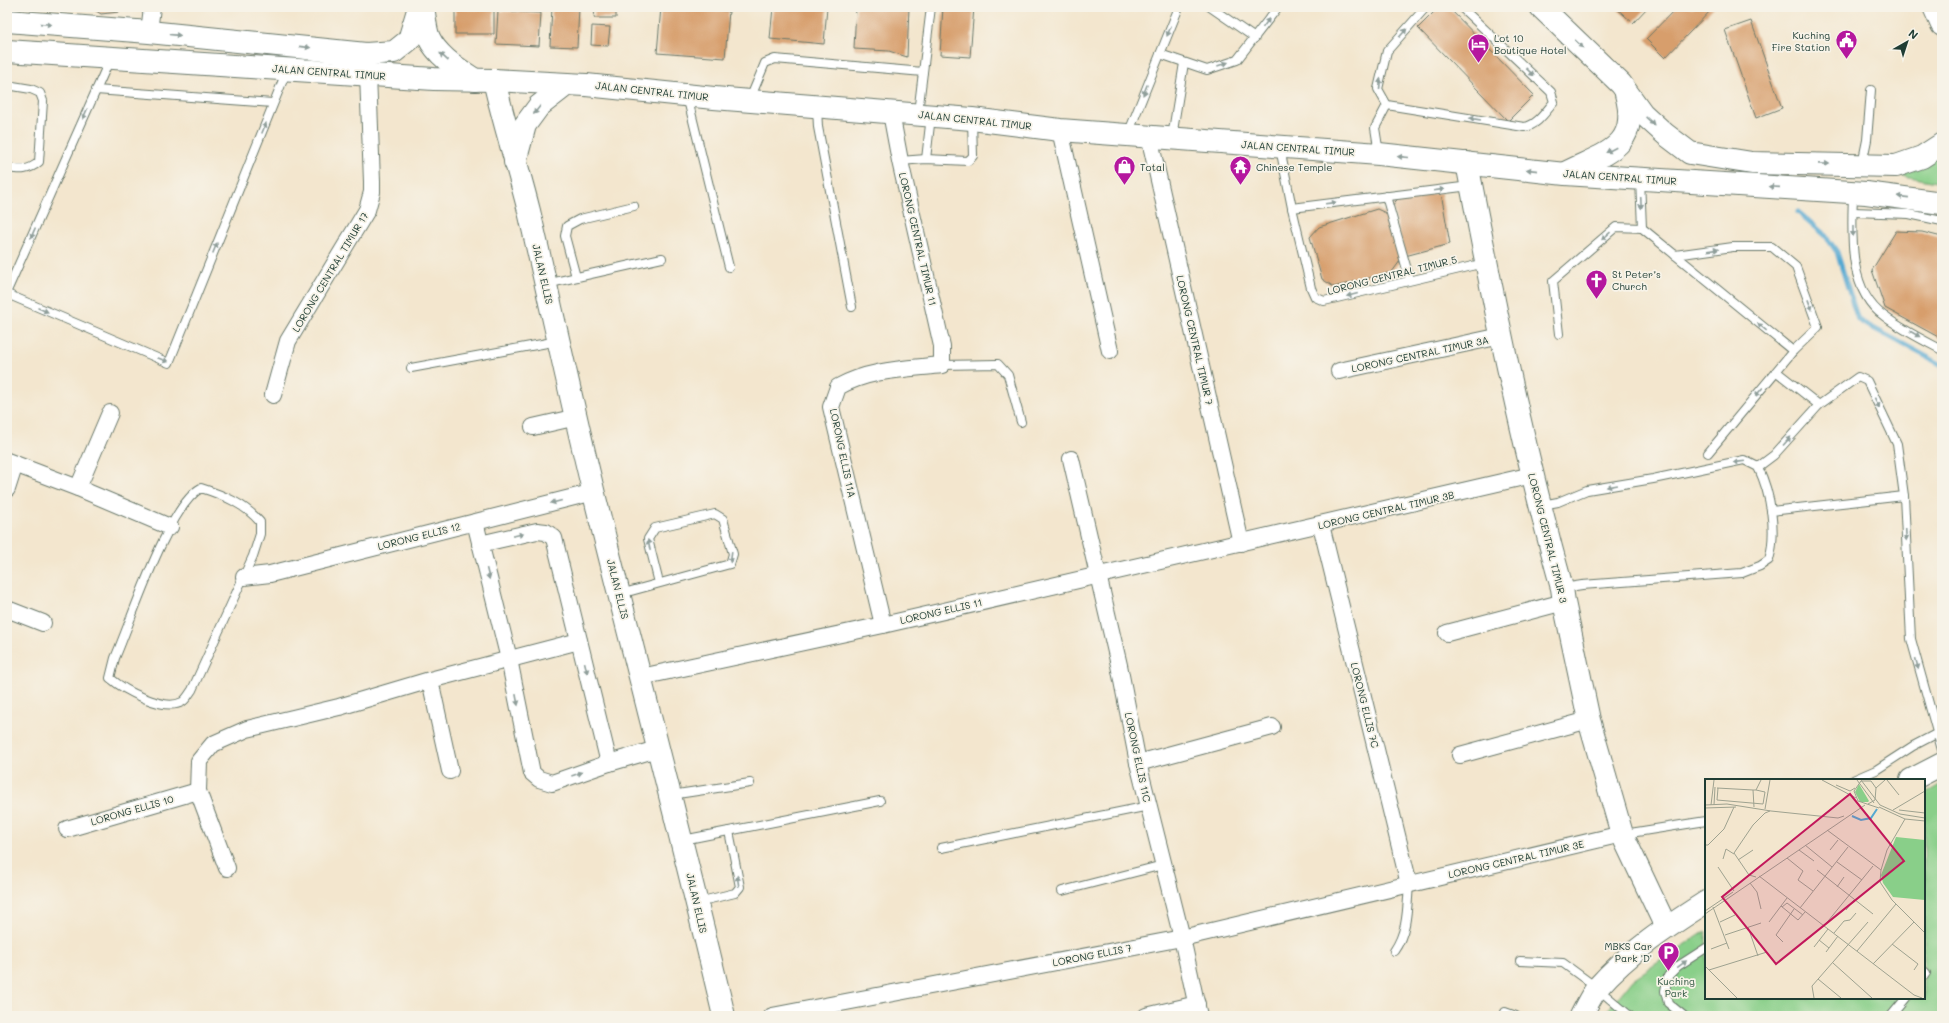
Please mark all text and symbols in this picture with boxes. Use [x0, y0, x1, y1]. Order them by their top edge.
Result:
one-way arrow [1262, 18, 1271, 29]
one-way arrow [40, 21, 52, 28]
north arrow [1887, 22, 1927, 62]
one-way arrow [1166, 25, 1172, 37]
text: N [1906, 25, 1922, 42]
one-way arrow [1398, 28, 1407, 38]
place label: Kuching Fire Station [1772, 28, 1830, 54]
public building icon: Kuching Fire Station [1833, 28, 1859, 61]
one-way arrow [169, 31, 181, 38]
hotel icon: Lot 10 Boutique Hotel [1465, 31, 1491, 64]
place label: Lot 10 Boutique Hotel [1494, 31, 1567, 57]
one-way arrow [1574, 39, 1584, 49]
one-way arrow [299, 44, 311, 51]
one-way arrow [439, 52, 449, 61]
street label: JALAN CENTRAL TIMUR [272, 61, 386, 83]
one-way arrow [1218, 61, 1230, 67]
one-way arrow [1525, 67, 1535, 77]
street label: JALAN CENTRAL TIMUR [595, 78, 709, 104]
one-way arrow [1377, 78, 1383, 91]
one-way arrow [1142, 85, 1148, 97]
one-way arrow [532, 105, 541, 116]
street label: JALAN CENTRAL TIMUR [918, 107, 1032, 133]
one-way arrow [82, 108, 89, 120]
one-way arrow [1469, 116, 1481, 122]
one-way arrow [1645, 116, 1655, 125]
one-way arrow [261, 121, 267, 133]
street label: JALAN CENTRAL TIMUR [1241, 137, 1355, 159]
one-way arrow [1606, 147, 1617, 153]
one-way arrow [1397, 153, 1409, 160]
shop icon: Total [1112, 154, 1138, 187]
temple icon: Chinese Temple [1227, 154, 1253, 187]
place label: Total [1140, 160, 1165, 174]
place label: Chinese Temple [1256, 160, 1332, 174]
one-way arrow [1818, 161, 1831, 167]
street label: JALAN CENTRAL TIMUR [1563, 166, 1677, 188]
one-way arrow [1526, 167, 1539, 173]
street label: LORONG CENTRAL TIMUR 11 [896, 171, 940, 307]
one-way arrow [1767, 184, 1780, 190]
one-way arrow [1433, 187, 1445, 193]
one-way arrow [1897, 194, 1909, 200]
one-way arrow [1637, 197, 1644, 209]
one-way arrow [1325, 200, 1337, 207]
street label: LORONG CENTRAL TIMUR 17 [289, 209, 372, 334]
one-way arrow [1850, 225, 1856, 238]
one-way arrow [30, 227, 36, 238]
one-way arrow [1601, 231, 1611, 240]
street label: JALAN ELLIS [529, 242, 557, 306]
one-way arrow [212, 243, 218, 254]
one-way arrow [1707, 247, 1720, 253]
street label: LORONG CENTRAL TIMUR 5 [1326, 252, 1458, 298]
church icon: St Peter’s Church [1583, 267, 1609, 300]
place label: St Peter’s Church [1612, 267, 1661, 293]
street label: LORONG CENTRAL TIMUR 7 [1173, 274, 1217, 407]
one-way arrow [1346, 293, 1359, 299]
one-way arrow [1807, 299, 1813, 311]
one-way arrow [37, 307, 49, 313]
one-way arrow [1757, 322, 1768, 331]
one-way arrow [1909, 331, 1921, 338]
street label: LORONG CENTRAL TIMUR 3A [1350, 333, 1490, 375]
one-way arrow [157, 357, 169, 363]
one-way arrow [1755, 387, 1764, 398]
one-way arrow [1874, 397, 1880, 408]
street label: LORONG ELLIS 11A [827, 407, 859, 499]
one-way arrow [1782, 435, 1791, 446]
one-way arrow [1733, 458, 1745, 465]
street label: LORONG CENTRAL TIMUR 3 [1525, 472, 1571, 604]
one-way arrow [1605, 483, 1618, 489]
street label: LORONG CENTRAL TIMUR 3B [1317, 488, 1455, 532]
one-way arrow [550, 499, 562, 505]
street label: LORONG ELLIS 12 [376, 519, 462, 553]
one-way arrow [1902, 529, 1909, 541]
one-way arrow [512, 532, 524, 538]
one-way arrow [646, 539, 652, 552]
one-way arrow [728, 551, 734, 563]
street label: JALAN ELLIS [604, 558, 632, 621]
one-way arrow [485, 568, 491, 580]
street label: LORONG ELLIS 11 [899, 595, 983, 627]
one-way arrow [1915, 657, 1921, 670]
street label: LORONG ELLIS 7C [1348, 661, 1382, 749]
one-way arrow [583, 662, 589, 674]
one-way arrow [514, 694, 520, 707]
street label: LORONG ELLIS 11C [1122, 711, 1154, 803]
one-way arrow [571, 771, 583, 777]
inset map [1705, 779, 1925, 999]
street label: LORONG ELLIS 10 [89, 791, 175, 829]
street label: LORONG CENTRAL TIMUR 3E [1447, 836, 1586, 881]
street label: JALAN ELLIS [683, 871, 711, 935]
one-way arrow [735, 875, 741, 887]
place label: MBKS Car Park 'D' [1605, 939, 1652, 965]
parking icon: MBKS Car Park 'D' [1655, 939, 1681, 972]
street label: LORONG ELLIS 7 [1051, 940, 1133, 970]
one-way arrow [1677, 960, 1687, 968]
park label: Kuching Park [1657, 974, 1695, 1000]

